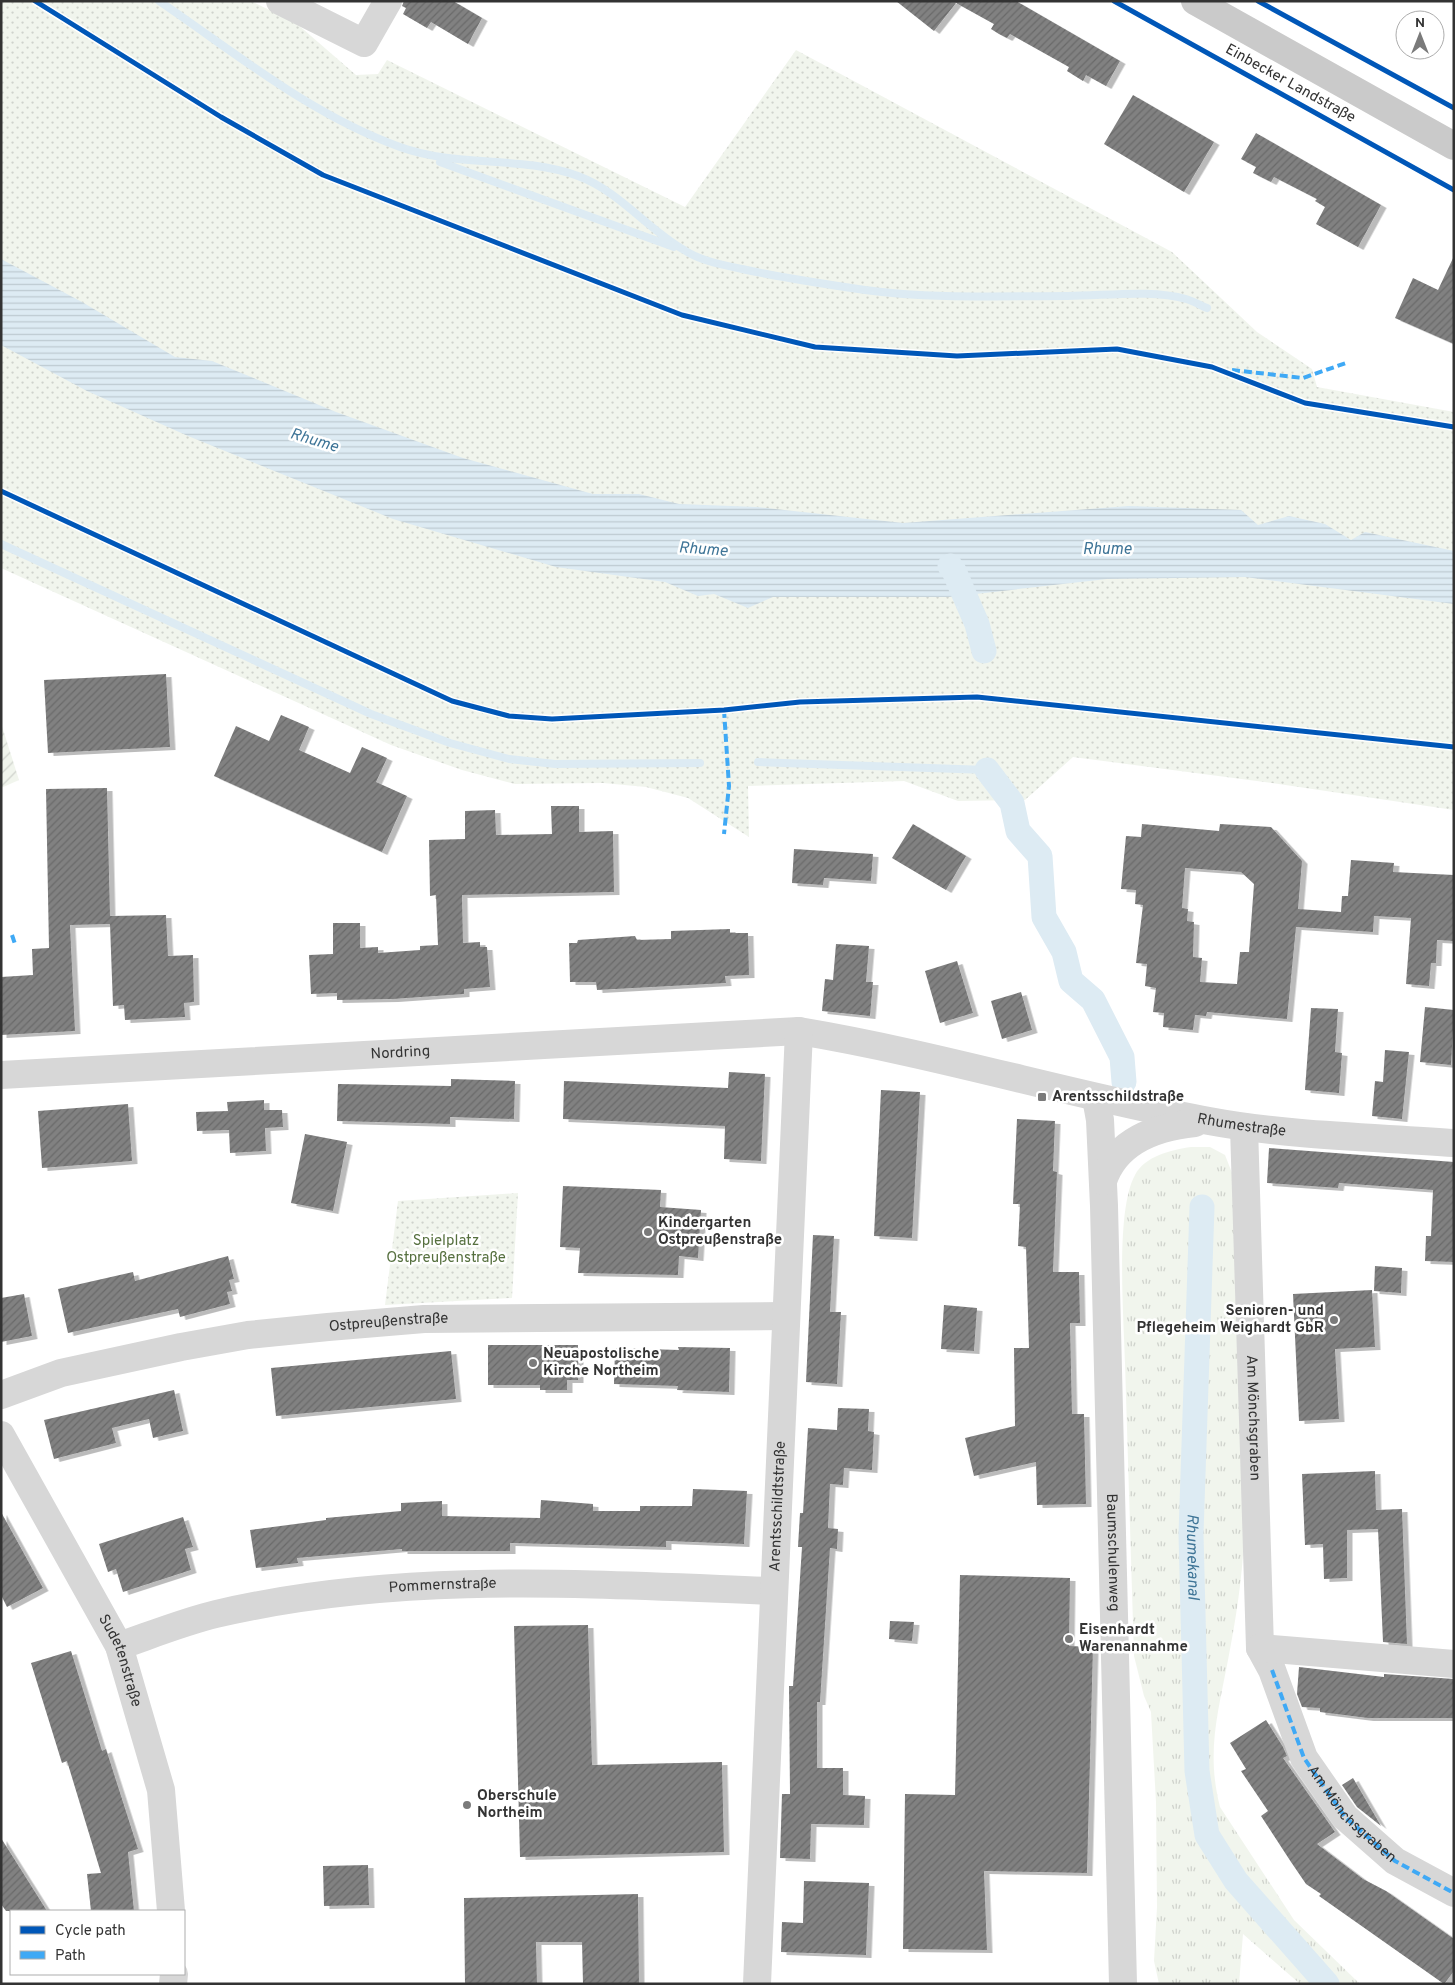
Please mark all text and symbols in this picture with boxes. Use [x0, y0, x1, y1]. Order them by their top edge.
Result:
north arrow [1395, 10, 1445, 60]
text: N [1415, 15, 1425, 32]
street label: Einbecker Landstraße [1221, 40, 1359, 128]
water label: Rhume [288, 424, 341, 458]
water label: Rhume [678, 538, 729, 562]
water label: Rhume [1082, 540, 1132, 560]
street label: Nordring [370, 1042, 431, 1064]
place label: Arentsschildstraße [1052, 1088, 1184, 1107]
marker: Arentsschildstraße [1036, 1091, 1048, 1103]
street label: Rhumestraße [1196, 1109, 1287, 1141]
place label: Kindergarten Ostpreußenstraße [658, 1214, 782, 1250]
marker: Kindergarten Ostpreußenstraße [642, 1226, 654, 1238]
park label: Spielplatz Ostpreußenstraße [386, 1232, 506, 1268]
place label: Senioren- und Pflegeheim Weighardt GbR [1136, 1302, 1324, 1338]
street label: Ostpreußenstraße [328, 1309, 448, 1336]
marker: Senioren- und Pflegeheim Weighardt GbR [1328, 1314, 1340, 1326]
place label: Neuapostolische Kirche Northeim [543, 1345, 659, 1381]
street label: Am Mönchsgraben [1242, 1355, 1264, 1481]
marker: Neuapostolische Kirche Northeim [527, 1357, 539, 1369]
street label: Arentsschildtstraße [766, 1441, 790, 1572]
street label: Baumschulenweg [1102, 1493, 1123, 1612]
water label: Rhumekanal [1181, 1513, 1203, 1601]
street label: Pommernstraße [388, 1574, 497, 1598]
street label: Sudetenstraße [94, 1611, 146, 1709]
place label: Eisenhardt Warenannahme [1079, 1621, 1188, 1657]
marker: Eisenhardt Warenannahme [1063, 1633, 1075, 1645]
street label: Am Mönchsgraben [1303, 1762, 1400, 1867]
place label: Oberschule Northeim [477, 1787, 557, 1823]
marker: Oberschule Northeim [461, 1799, 473, 1811]
legend [10, 1910, 185, 1975]
text: Cycle path [55, 1922, 126, 1941]
text: Path [55, 1947, 86, 1966]

